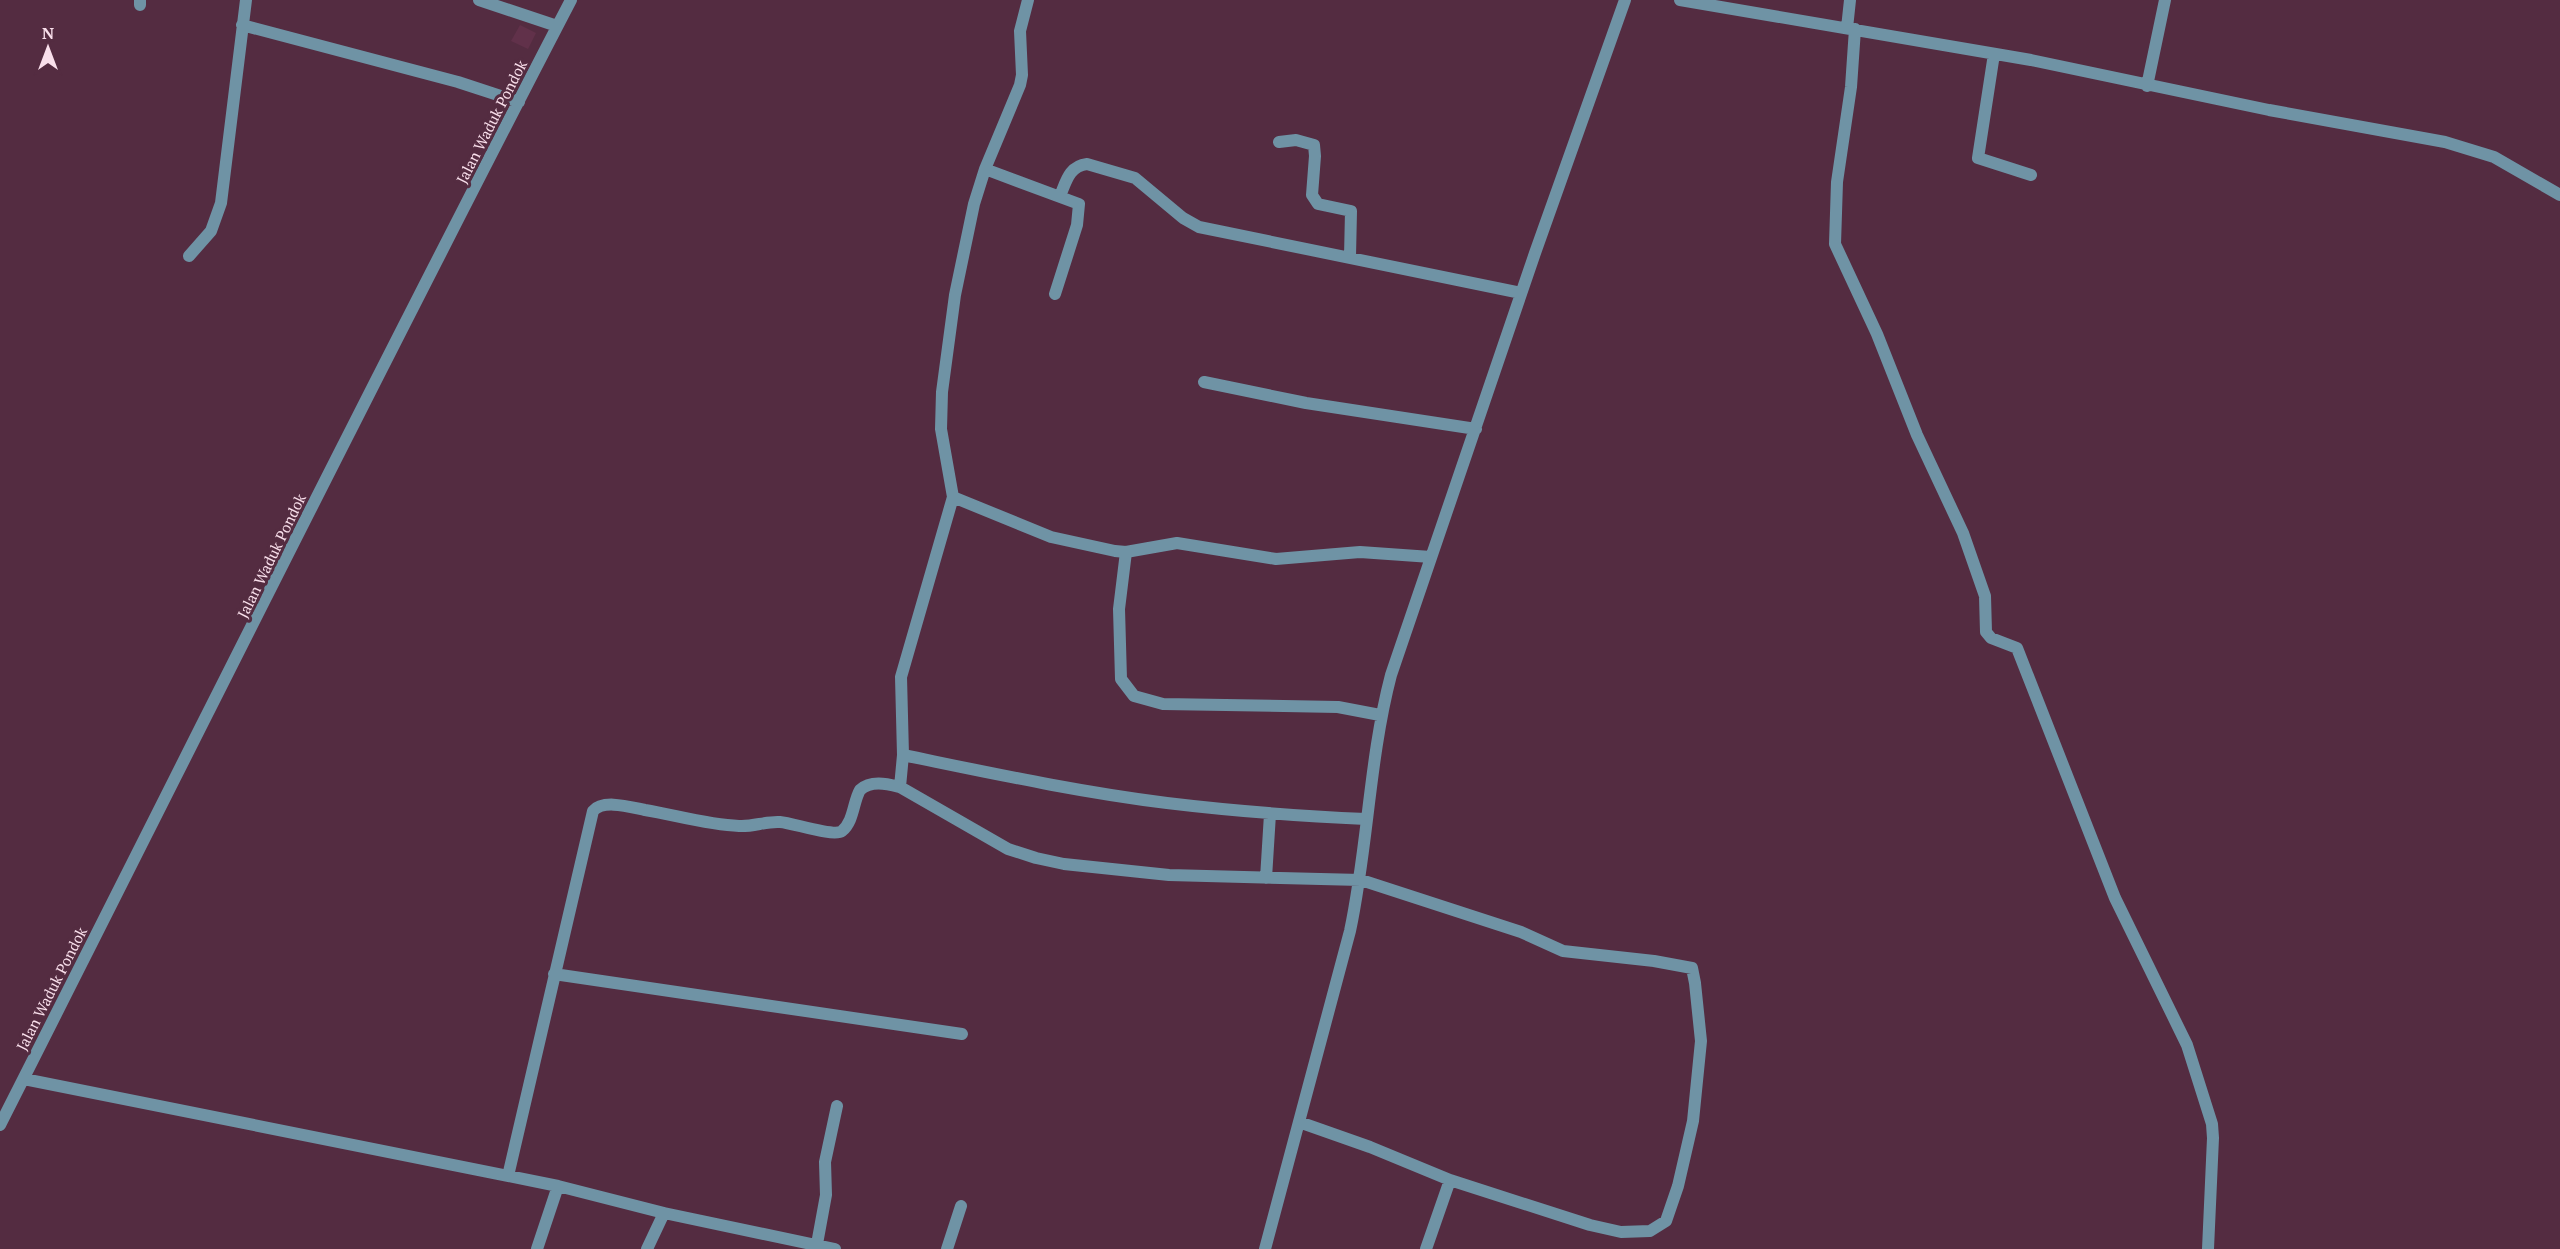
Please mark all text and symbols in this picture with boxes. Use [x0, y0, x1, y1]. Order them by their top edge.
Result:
north arrow [18, 18, 78, 78]
text: N [42, 22, 54, 44]
street label: Jalan Waduk Pondok [451, 56, 531, 187]
street label: Jalan Waduk Pondok [232, 490, 310, 621]
street label: Jalan Waduk Pondok [11, 923, 91, 1054]

